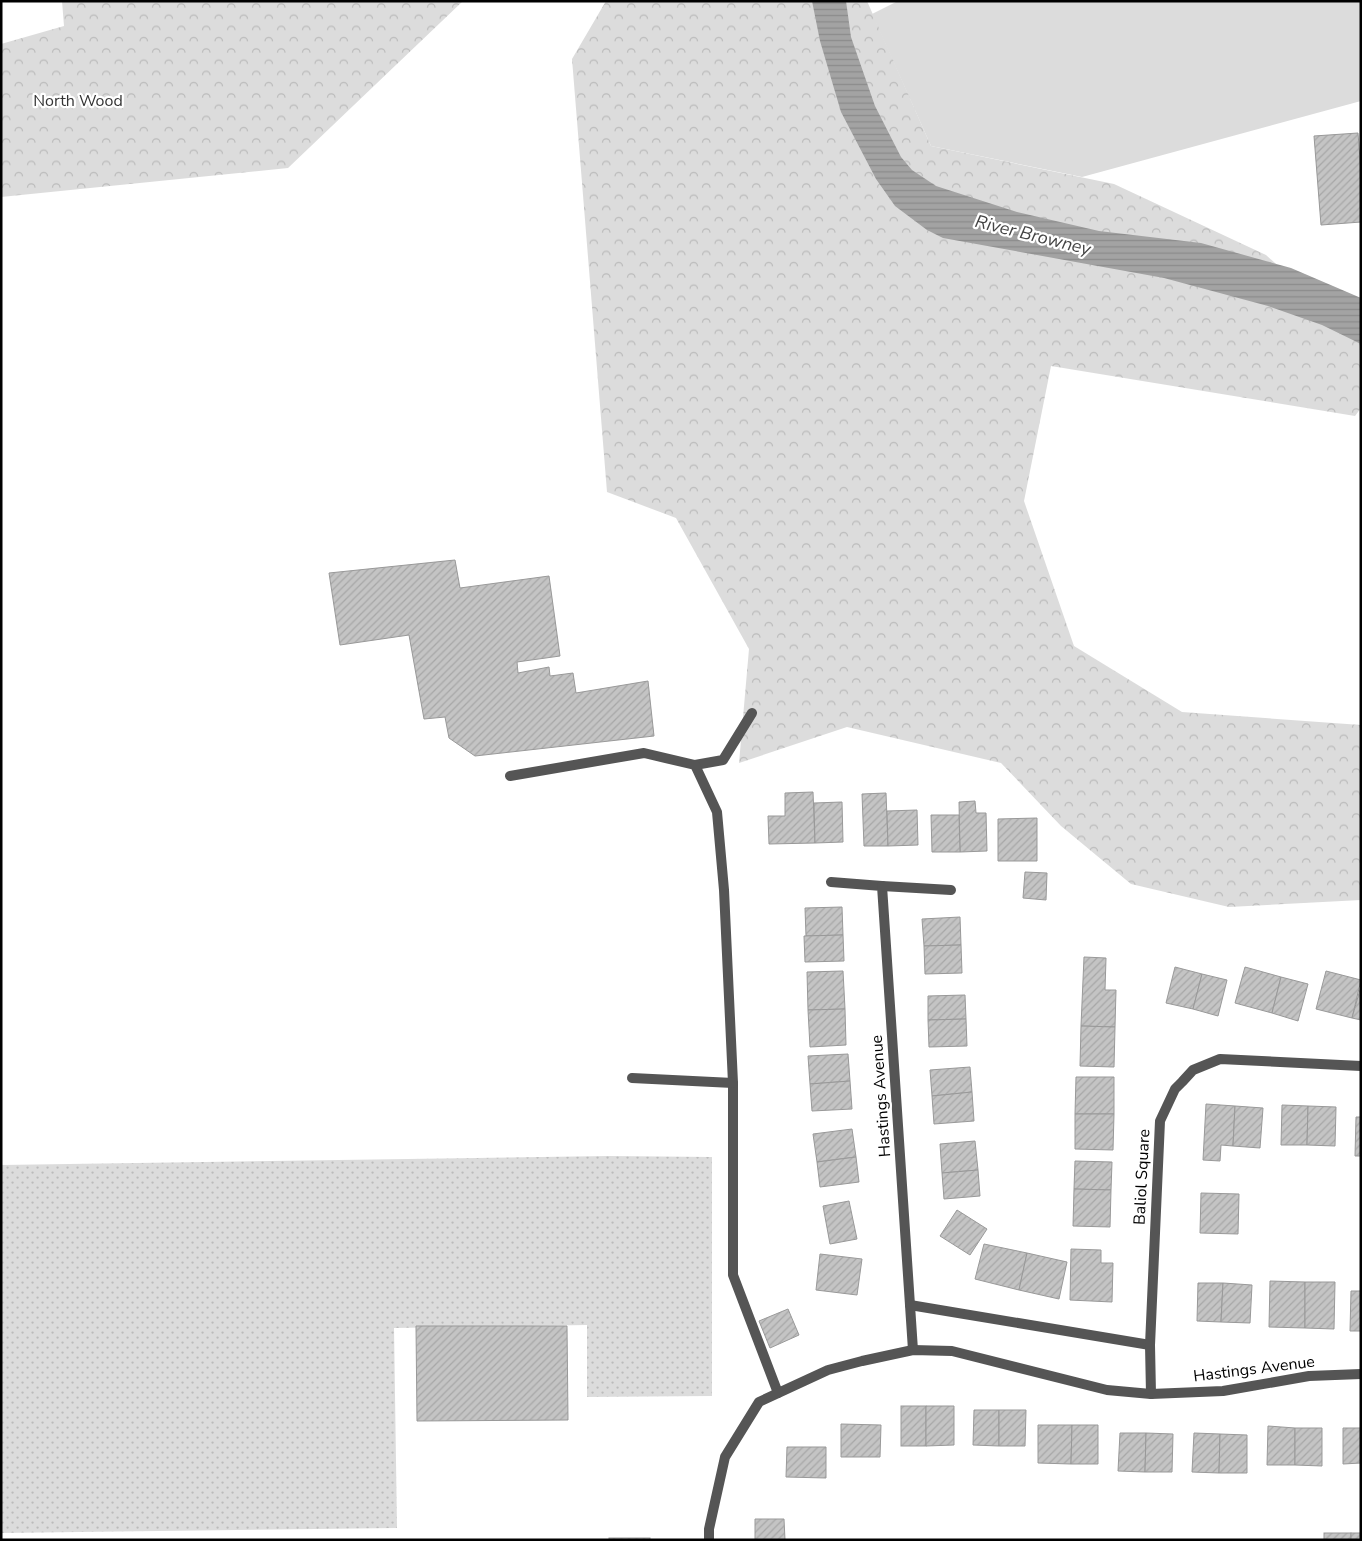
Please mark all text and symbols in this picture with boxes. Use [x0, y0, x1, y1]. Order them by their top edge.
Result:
park label: North Wood [33, 90, 123, 112]
water label: River Browney [973, 209, 1094, 261]
street label: Hastings Avenue [866, 1034, 896, 1158]
street label: Baliol Square [1128, 1128, 1156, 1226]
street label: Hastings Avenue [1192, 1351, 1316, 1387]

